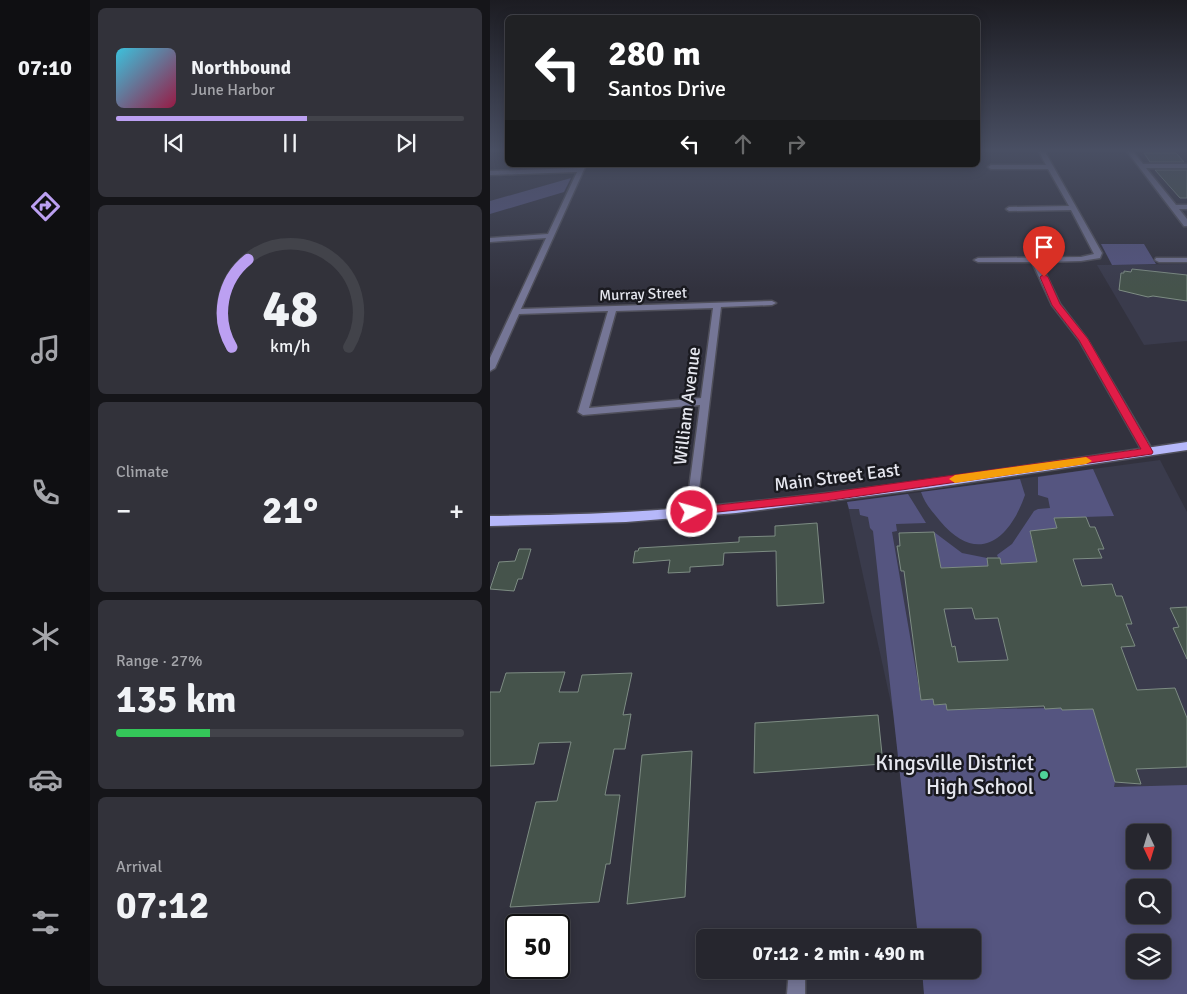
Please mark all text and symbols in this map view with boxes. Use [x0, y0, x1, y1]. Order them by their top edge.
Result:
text: 280 m [608, 32, 701, 75]
icon: left [525, 35, 590, 100]
text: 07:10 [18, 54, 72, 81]
text: Northbound [191, 56, 291, 80]
text: Santos Drive [608, 75, 726, 102]
text: June Harbor [191, 80, 275, 100]
icon: previous [160, 129, 188, 157]
icon: pause [276, 129, 304, 157]
icon: next [392, 129, 420, 157]
icon: left [676, 130, 704, 158]
icon: ahead [729, 130, 757, 158]
icon: right [782, 130, 810, 158]
icon: directions [28, 189, 63, 224]
pin [1023, 226, 1065, 277]
icon: arrive [1030, 233, 1058, 261]
text: 48 [262, 277, 318, 341]
street label: Murray Street [599, 283, 687, 305]
icon: music [28, 332, 63, 367]
text: km/h [270, 335, 310, 357]
street label: William Avenue [669, 346, 705, 466]
street label: Main Street East [773, 458, 901, 496]
text: Climate [116, 462, 169, 482]
icon: phone [28, 475, 63, 510]
position arrow [665, 485, 717, 537]
text: 21° [262, 487, 318, 534]
text: − [116, 494, 131, 528]
text: + [449, 494, 464, 528]
icon: climate [28, 619, 63, 654]
text: Range · 27% [116, 651, 202, 671]
text: 135 km [116, 676, 237, 723]
place label: Kingsville District High School [875, 750, 1034, 800]
icon: car [28, 762, 63, 797]
marker: Kingsville District High School [1038, 769, 1050, 781]
north arrow [1126, 824, 1171, 869]
map controls [1126, 824, 1171, 979]
text: Arrival [116, 857, 162, 877]
button: search [1126, 879, 1171, 924]
text: 07:12 [116, 882, 209, 929]
icon: filters [28, 905, 63, 940]
speed limit sign: 50 [505, 914, 570, 979]
button: layers [1126, 934, 1171, 979]
text: 07:12 · 2 min · 490 m [752, 942, 925, 966]

